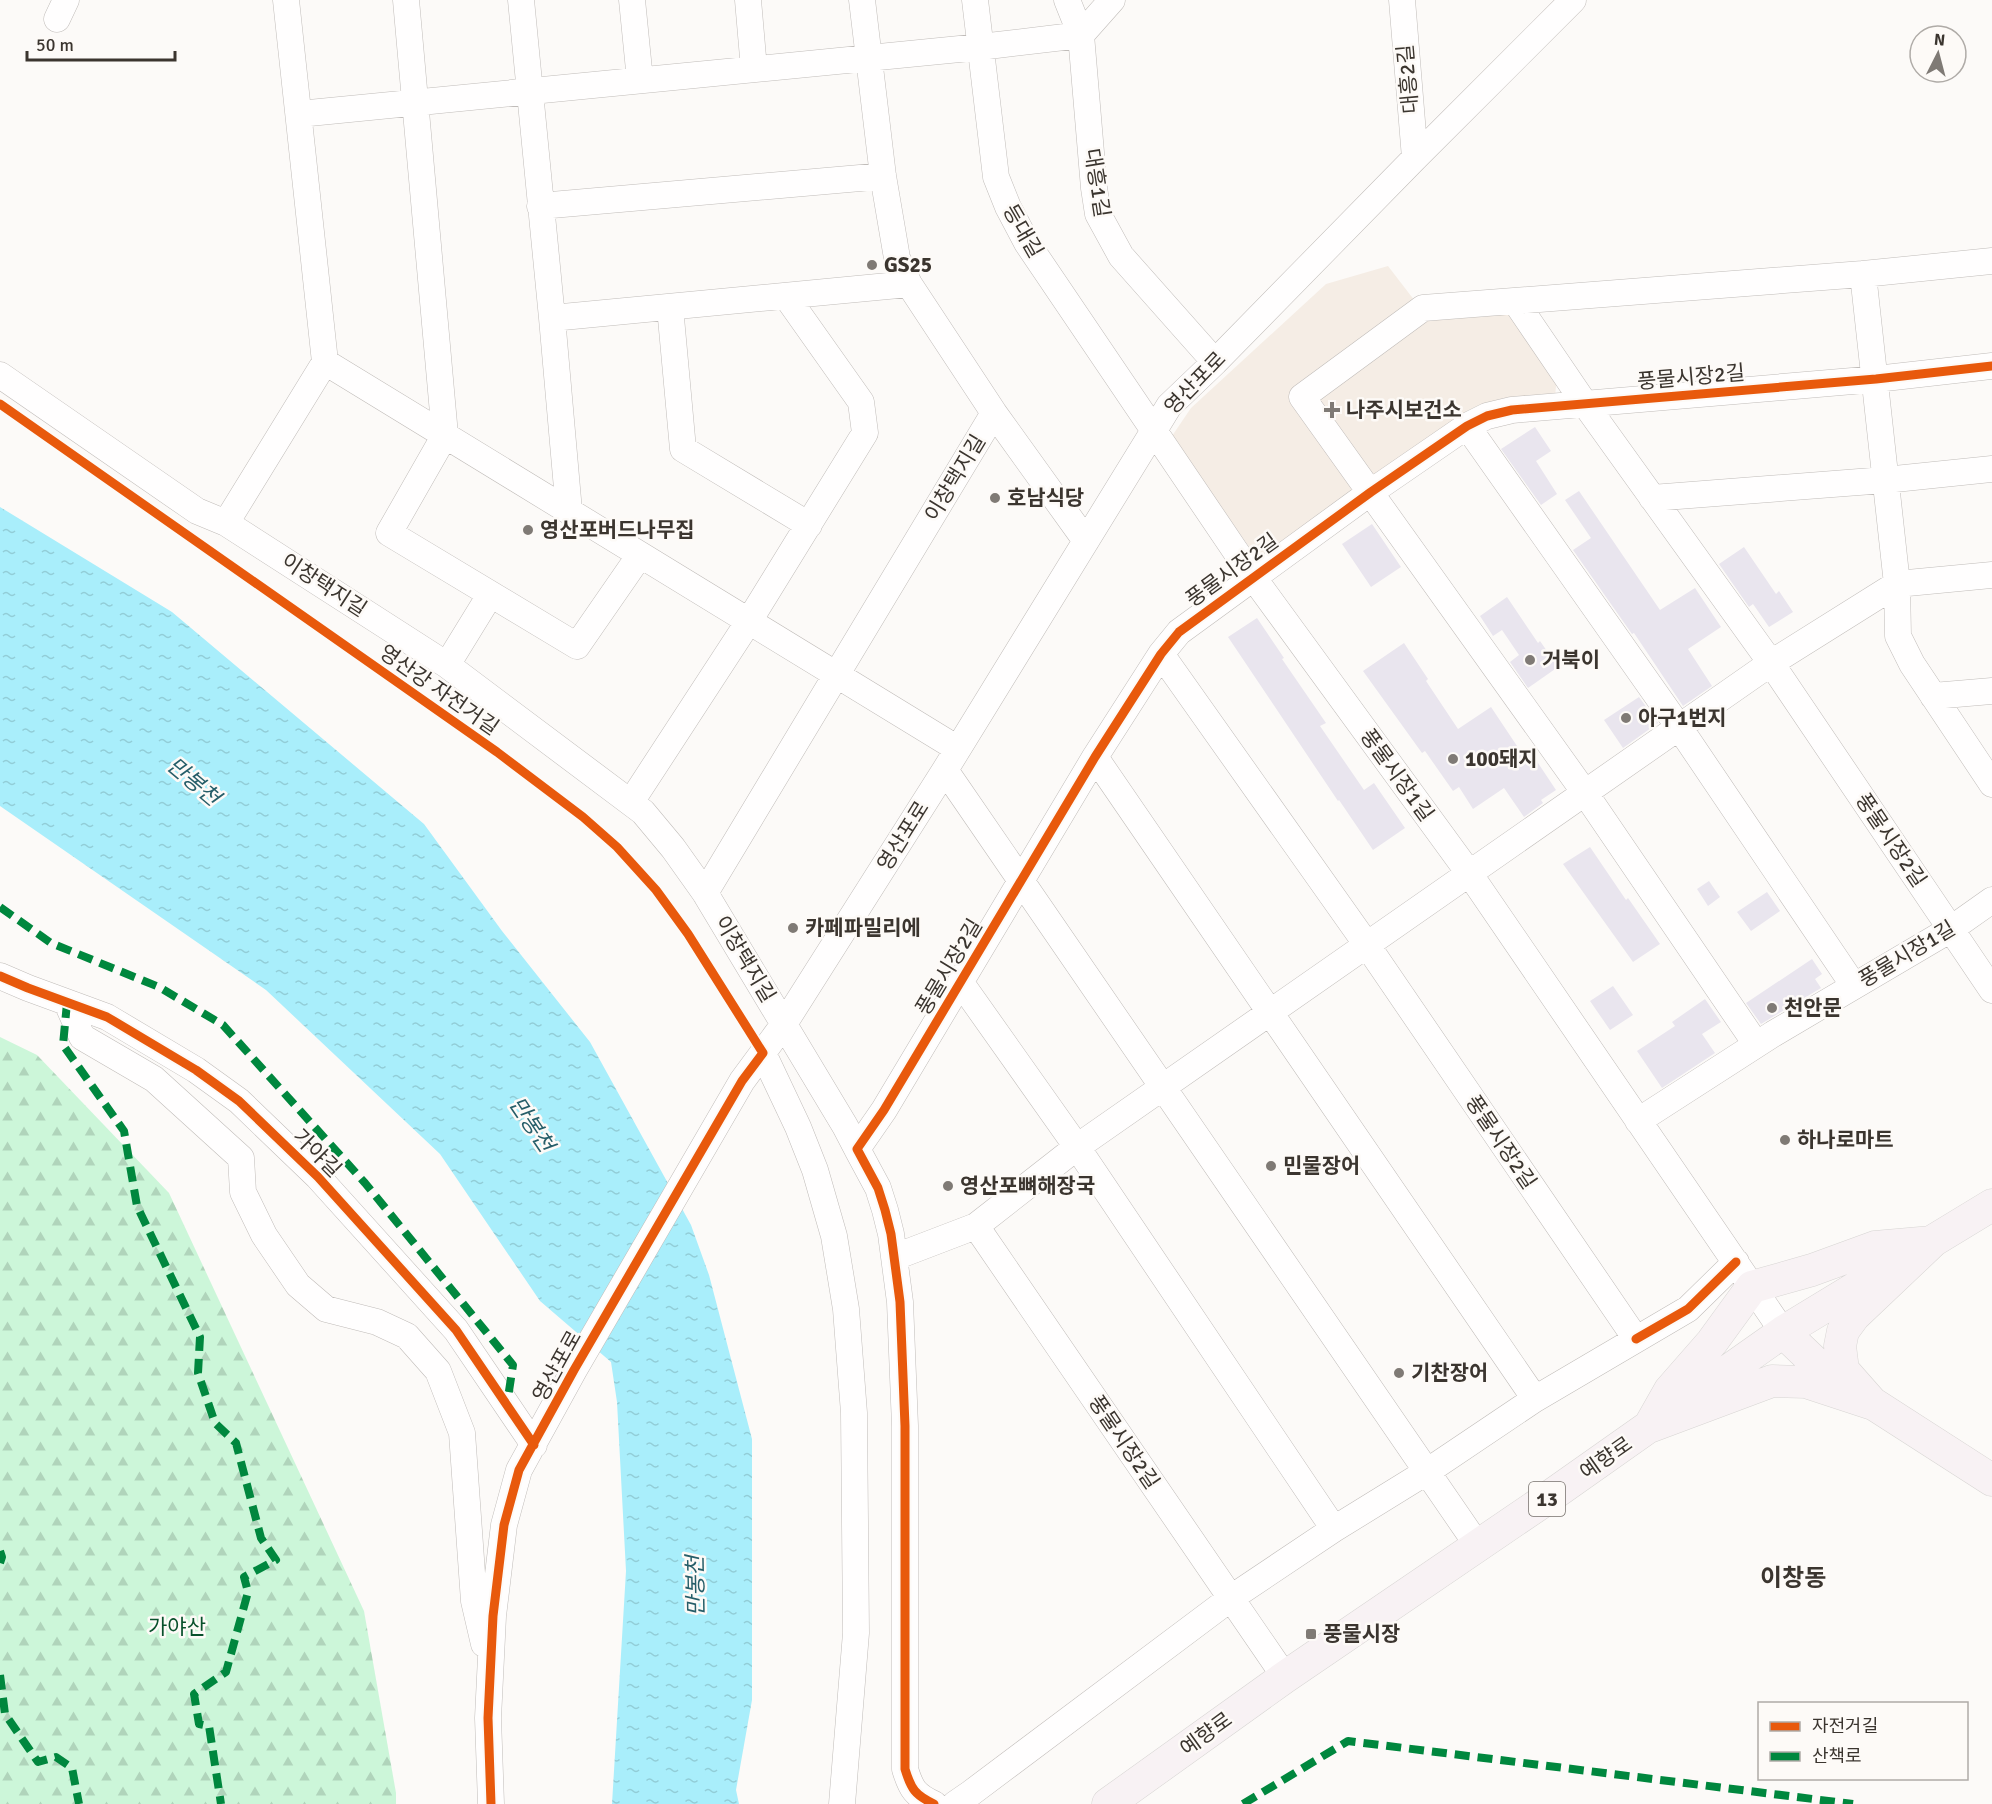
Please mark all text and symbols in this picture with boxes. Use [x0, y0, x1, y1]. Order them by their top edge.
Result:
scale bar [27, 24, 176, 62]
north arrow [1908, 24, 1968, 84]
text: N [1933, 30, 1946, 51]
text: 50 m [36, 34, 74, 56]
street label: 대흥2길 [1392, 43, 1424, 115]
street label: 대흥1길 [1079, 147, 1115, 219]
street label: 등대길 [997, 199, 1049, 263]
place label: GS25 [884, 252, 932, 278]
marker: GS25 [865, 258, 879, 272]
street label: 영산포로 [1159, 346, 1231, 420]
street label: 풍물시장2길 [1636, 359, 1746, 395]
place label: 나주시보건소 [1346, 397, 1462, 423]
marker: 나주시보건소 [1323, 401, 1341, 419]
street label: 이창택지길 [919, 430, 991, 526]
place label: 호남식당 [1007, 485, 1084, 511]
marker: 호남식당 [988, 491, 1002, 505]
place label: 영산포버드나무집 [540, 517, 695, 543]
marker: 영산포버드나무집 [521, 523, 535, 537]
street label: 풍물시장2길 [1181, 528, 1283, 612]
street label: 이창택지길 [276, 548, 372, 622]
street label: 영산강 자전거길 [374, 639, 504, 741]
place label: 거북이 [1542, 647, 1600, 673]
marker: 거북이 [1523, 653, 1537, 667]
place label: 아구1번지 [1638, 705, 1727, 731]
marker: 아구1번지 [1619, 711, 1633, 725]
street label: 풍물시장1길 [1355, 724, 1439, 826]
place label: 100돼지 [1465, 746, 1538, 772]
water label: 만봉천 [162, 752, 228, 813]
marker: 100돼지 [1446, 752, 1460, 766]
street label: 풍물시장2길 [1850, 788, 1932, 892]
street label: 영산포로 [871, 796, 935, 876]
street label: 이창택지길 [709, 911, 781, 1007]
street label: 풍물시장2길 [910, 914, 988, 1020]
place label: 카페파밀리에 [805, 915, 921, 941]
street label: 풍물시장1길 [1854, 915, 1960, 993]
marker: 카페파밀리에 [786, 921, 800, 935]
place label: 천안문 [1784, 995, 1842, 1021]
marker: 천안문 [1765, 1001, 1779, 1015]
street label: 풍물시장2길 [1460, 1090, 1542, 1194]
water label: 만봉천 [503, 1092, 561, 1159]
street label: 가야길 [287, 1123, 347, 1183]
place label: 하나로마트 [1797, 1127, 1894, 1153]
marker: 하나로마트 [1778, 1133, 1792, 1147]
place label: 민물장어 [1283, 1153, 1360, 1179]
marker: 민물장어 [1264, 1159, 1278, 1173]
place label: 영산포뼈해장국 [960, 1173, 1095, 1199]
marker: 영산포뼈해장국 [941, 1179, 955, 1193]
street label: 영산포로 [527, 1326, 587, 1406]
place label: 기찬장어 [1411, 1360, 1488, 1386]
marker: 기찬장어 [1392, 1366, 1406, 1380]
street label: 풍물시장2길 [1083, 1390, 1165, 1494]
street label: 예향로 [1575, 1431, 1637, 1485]
road number: 13 [1529, 1482, 1565, 1516]
water label: 만봉천 [681, 1553, 710, 1617]
district label: 이창동 [1760, 1563, 1826, 1593]
park label: 가야산 [148, 1614, 206, 1640]
place label: 풍물시장 [1323, 1621, 1400, 1647]
marker: 풍물시장 [1304, 1627, 1318, 1641]
legend [1758, 1702, 1968, 1780]
street label: 예향로 [1175, 1706, 1237, 1762]
text: 자전거길 [1812, 1715, 1878, 1737]
text: 산책로 [1812, 1745, 1862, 1767]

